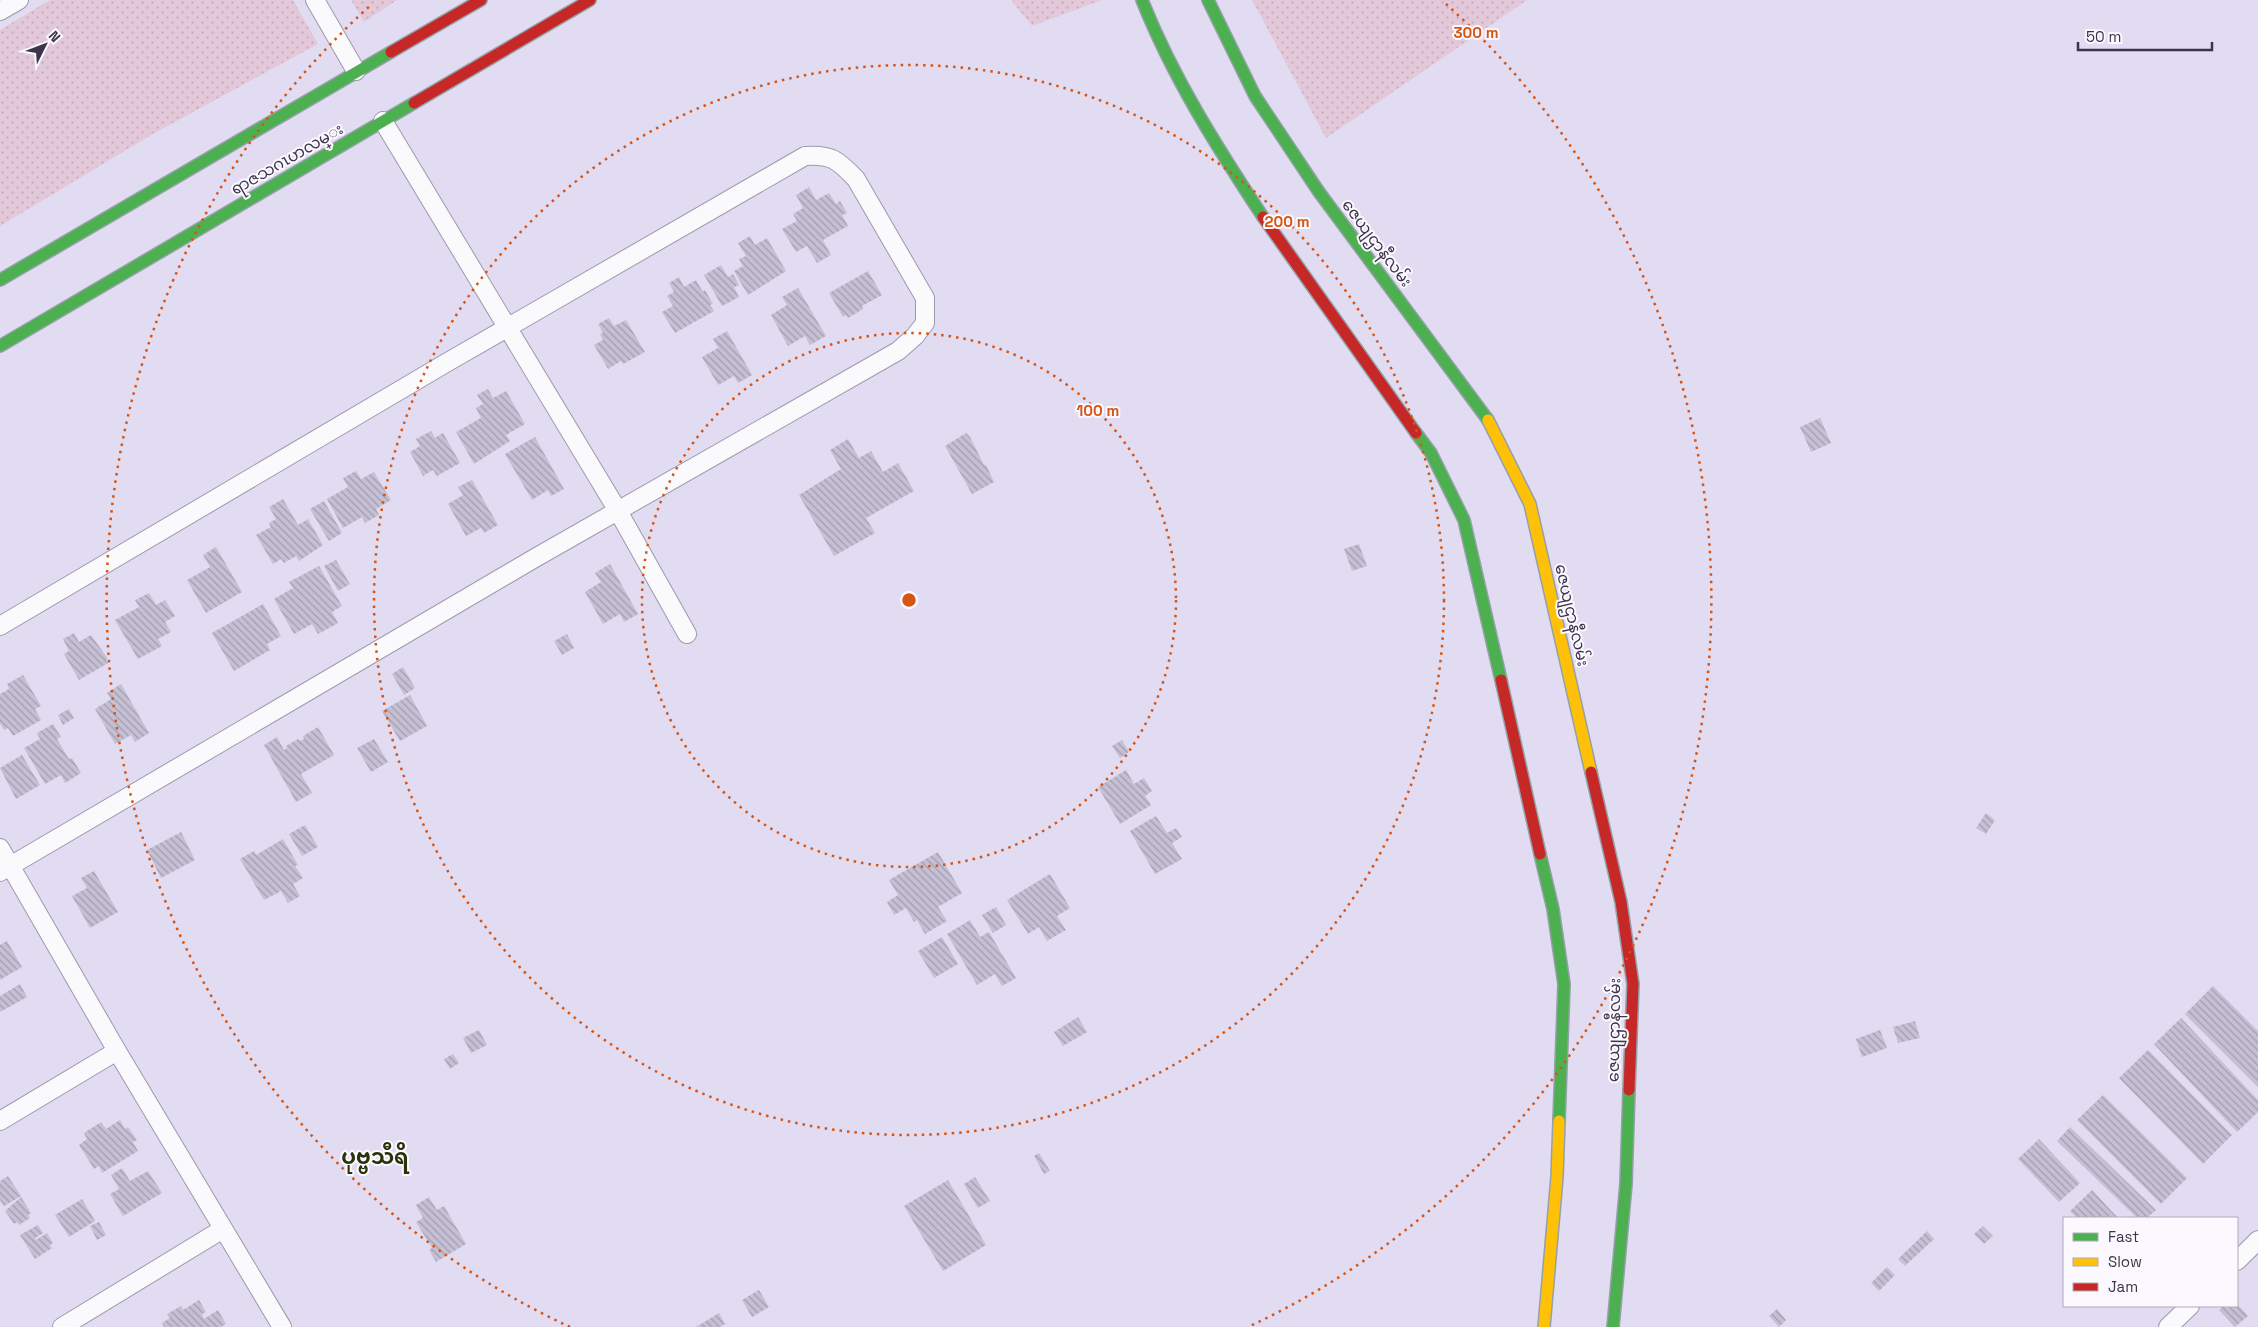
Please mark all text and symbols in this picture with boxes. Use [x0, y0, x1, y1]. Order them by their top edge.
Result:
north arrow [20, 20, 70, 70]
scale bar [2078, 20, 2212, 52]
text: 300 m [1453, 23, 1499, 42]
text: N [45, 27, 64, 46]
text: 50 m [2086, 27, 2121, 46]
street label: ရာဇသဂၤဟလမ္း [227, 118, 348, 202]
street label: ဇေယျဌာနီလမ်း [1335, 194, 1418, 293]
text: 200 m [1265, 212, 1309, 231]
text: 100 m [1077, 401, 1119, 420]
street label: ဇေယျဌာနီလမ်း [1547, 562, 1595, 669]
centre of rings [900, 591, 918, 609]
street label: ဇေယျဌာနီလမ်း [1602, 978, 1628, 1082]
district label: ပုဗ္ဗသီရိ [341, 1141, 410, 1174]
legend [2063, 1217, 2238, 1307]
text: Fast [2108, 1227, 2139, 1246]
text: Slow [2108, 1252, 2142, 1271]
text: Jam [2108, 1277, 2138, 1296]

